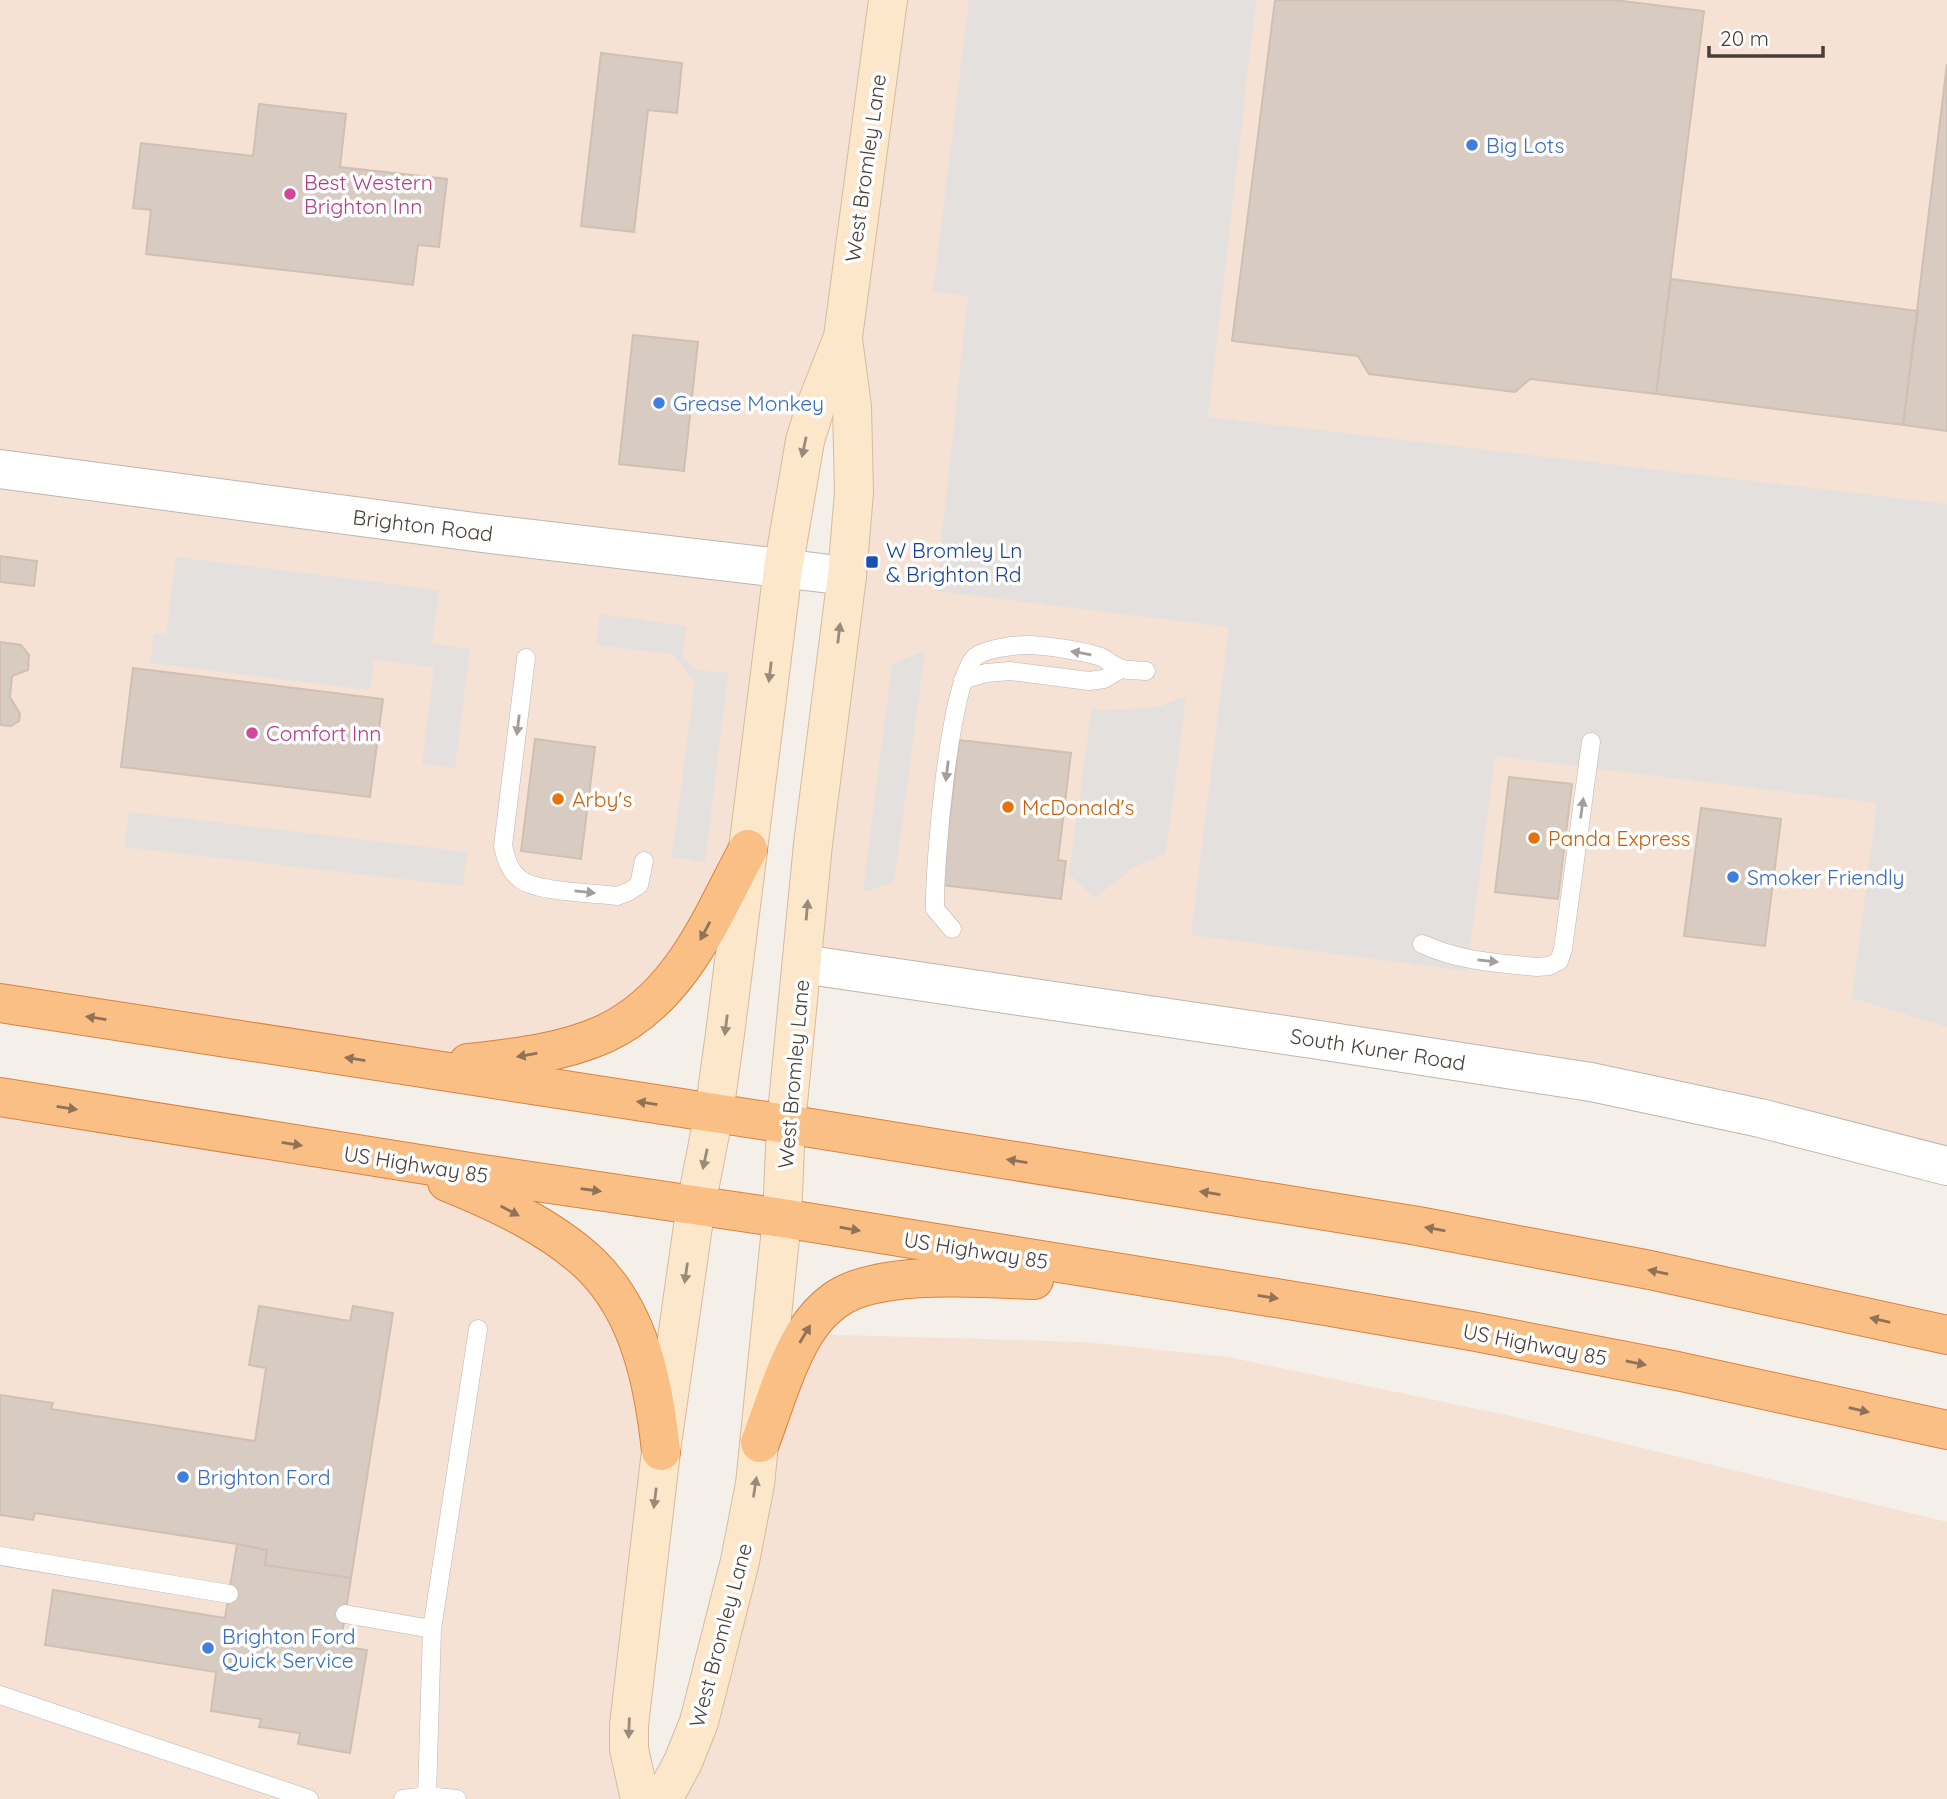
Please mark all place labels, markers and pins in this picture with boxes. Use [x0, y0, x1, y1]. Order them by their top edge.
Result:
place label: Big Lots [1486, 132, 1564, 158]
marker: Big Lots [1464, 137, 1480, 153]
place label: Best Western Brighton Inn [304, 169, 433, 219]
marker: Best Western Brighton Inn [282, 186, 298, 202]
place label: Grease Monkey [673, 390, 824, 416]
marker: Grease Monkey [651, 395, 667, 411]
place label: W Bromley Ln & Brighton Rd [886, 537, 1023, 587]
marker: W Bromley Ln & Brighton Rd [864, 554, 880, 570]
place label: Comfort Inn [266, 720, 381, 746]
marker: Comfort Inn [244, 725, 260, 741]
place label: Arby's [572, 786, 632, 812]
marker: Arby's [550, 791, 566, 807]
place label: McDonald's [1022, 794, 1134, 820]
marker: McDonald's [1000, 799, 1016, 815]
place label: Panda Express [1548, 825, 1690, 851]
marker: Panda Express [1526, 830, 1542, 846]
place label: Smoker Friendly [1747, 864, 1905, 890]
marker: Smoker Friendly [1725, 869, 1741, 885]
place label: Brighton Ford [197, 1464, 330, 1490]
marker: Brighton Ford [175, 1469, 191, 1485]
place label: Brighton Ford Quick Service [222, 1623, 355, 1673]
marker: Brighton Ford Quick Service [200, 1640, 216, 1656]

